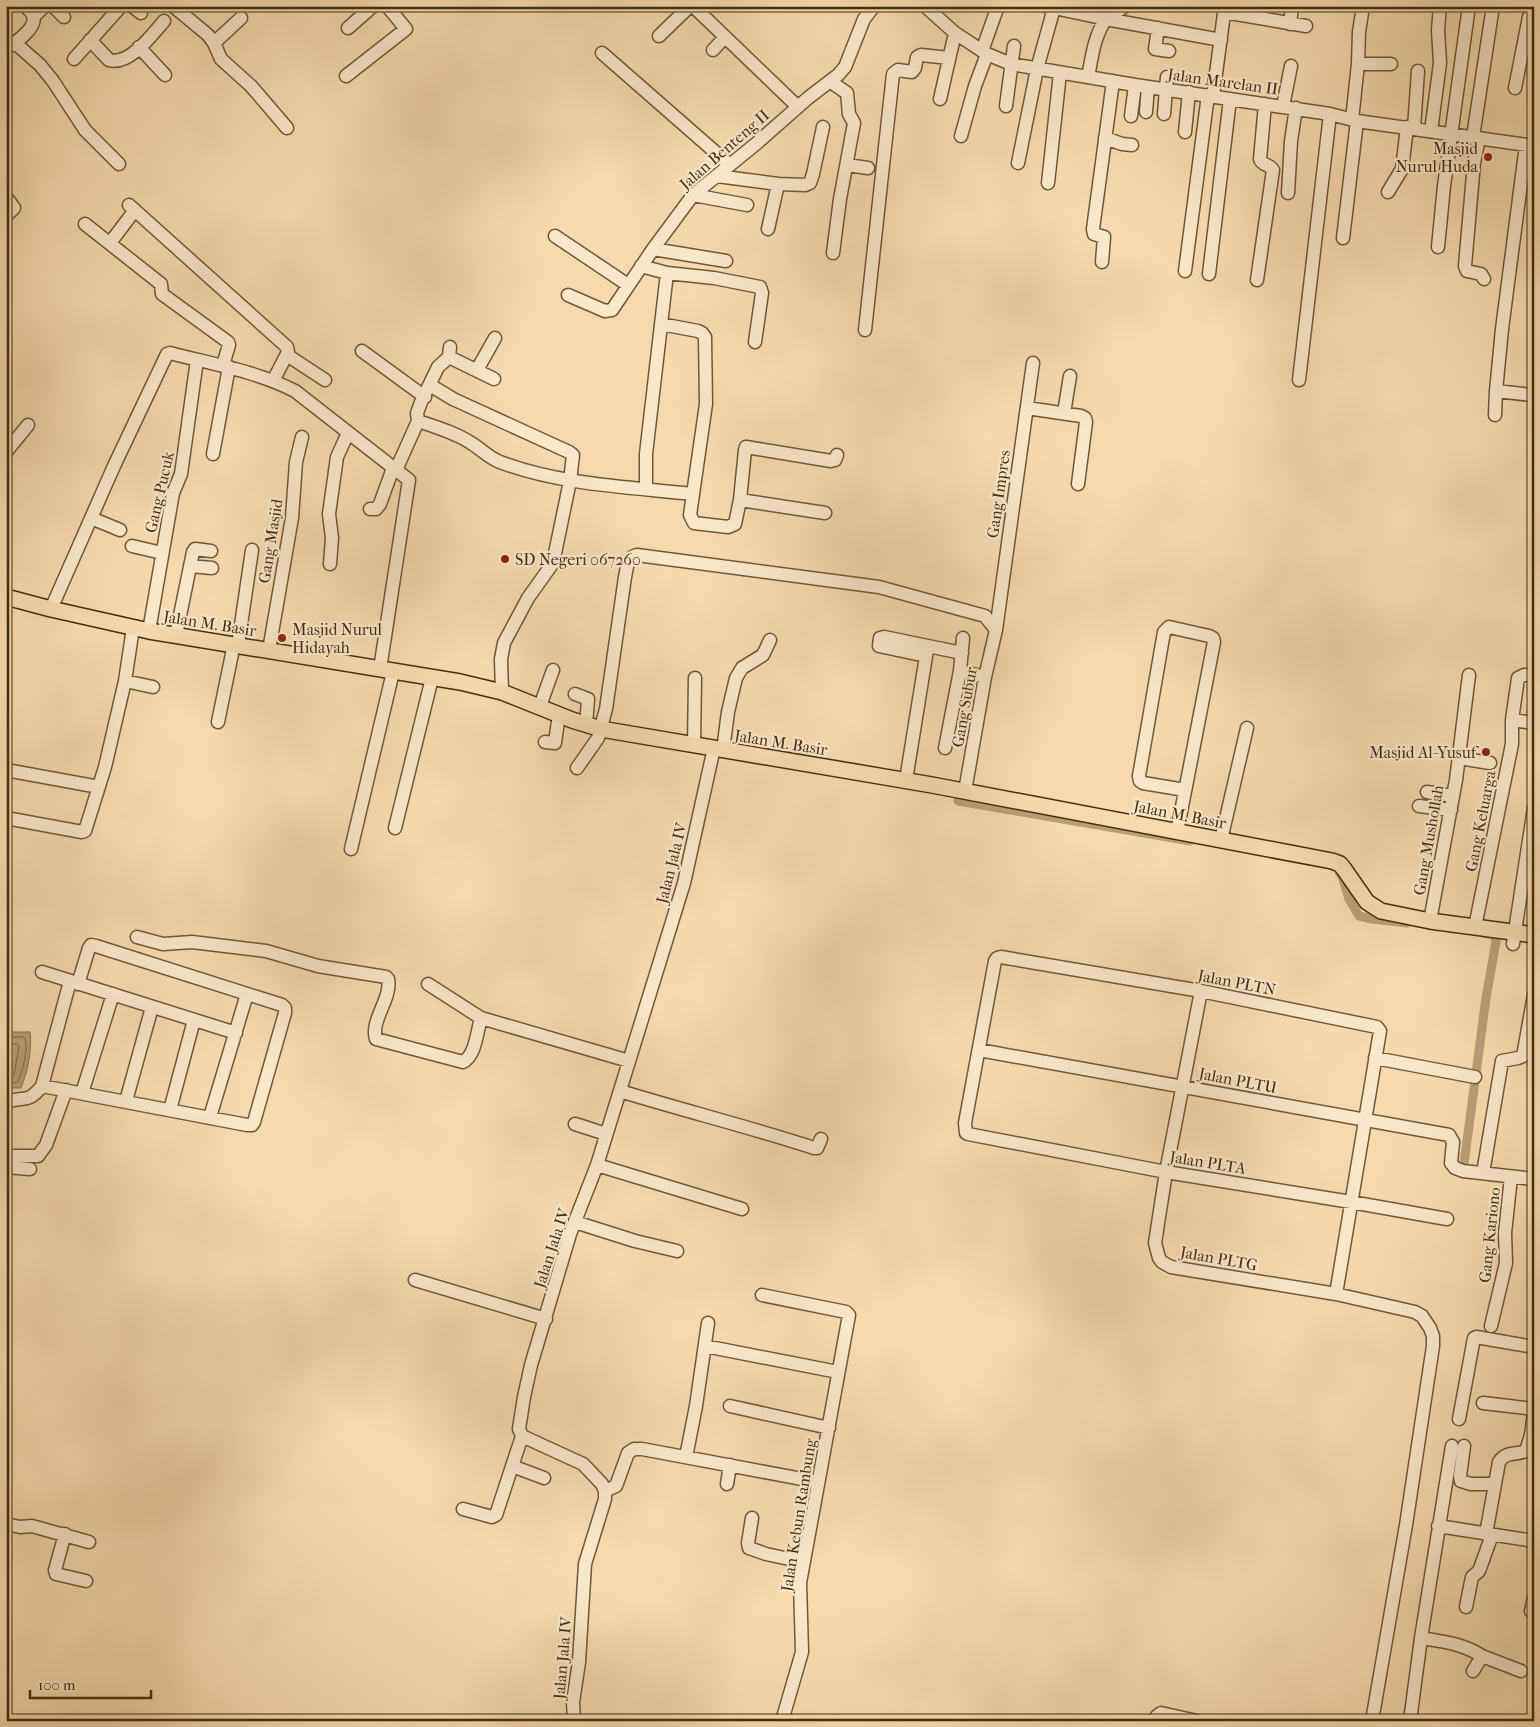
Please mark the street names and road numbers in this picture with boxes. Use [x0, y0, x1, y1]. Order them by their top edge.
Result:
street label: Jalan Marelan II [1165, 64, 1279, 99]
street label: Jalan Benteng II [674, 105, 773, 195]
street label: Gang Pucuk [141, 449, 178, 535]
street label: Gang Impres [983, 449, 1014, 539]
street label: Gang Masjid [254, 497, 287, 585]
street label: Jalan M. Basir [160, 606, 258, 640]
street label: Gang Subur [948, 665, 981, 749]
street label: Jalan M. Basir [731, 725, 829, 759]
street label: Gang Keluarga [1461, 768, 1500, 873]
street label: Gang Mushollah [1409, 784, 1448, 897]
street label: Jalan M. Basir [1130, 796, 1228, 833]
street label: Jalan Jala IV [652, 820, 691, 907]
street label: Jalan PLTN [1194, 965, 1278, 999]
street label: Jalan PLTU [1195, 1063, 1279, 1097]
street label: Jalan PLTA [1166, 1147, 1248, 1178]
street label: Gang Kariono [1475, 1186, 1504, 1284]
street label: Jalan Jala IV [529, 1205, 573, 1292]
street label: Jalan PLTG [1177, 1242, 1259, 1275]
street label: Jalan Kebun Rambung [777, 1437, 820, 1595]
street label: Jalan Jala IV [549, 1616, 576, 1702]

